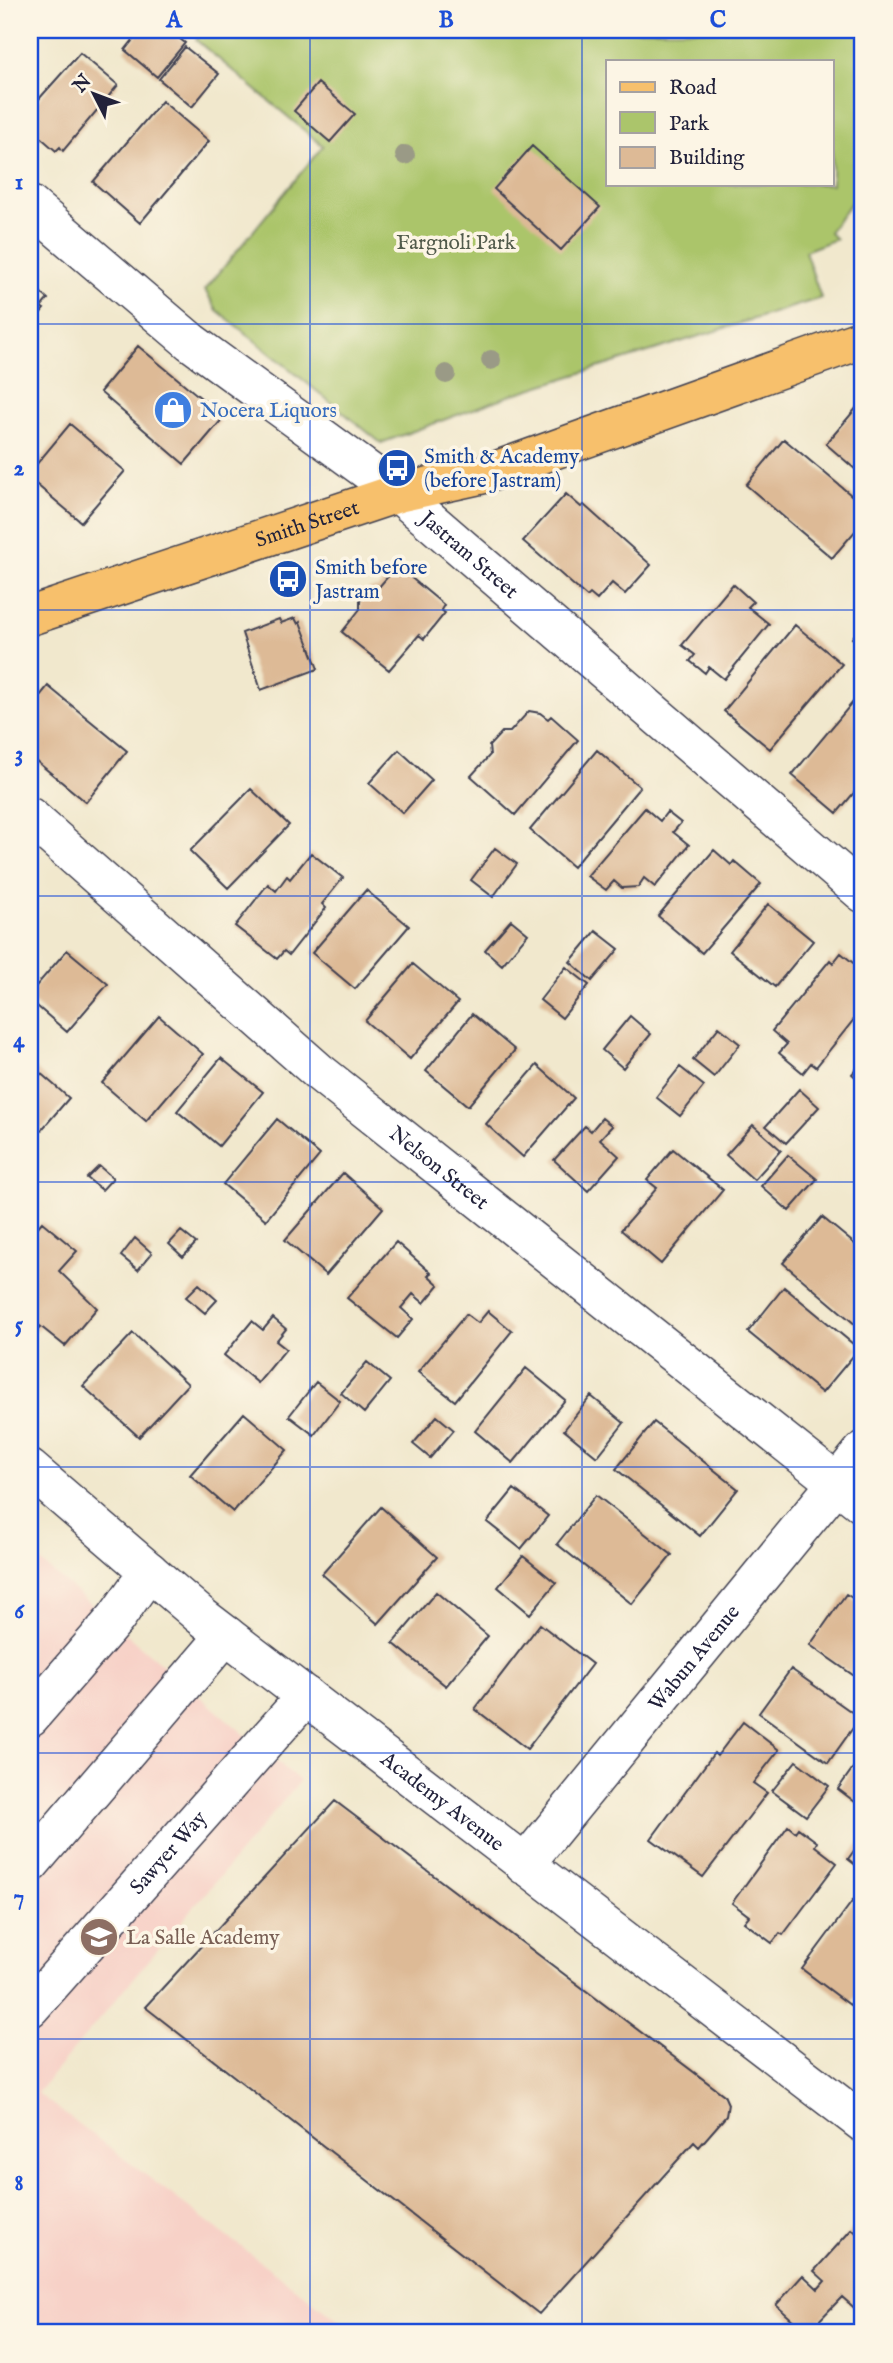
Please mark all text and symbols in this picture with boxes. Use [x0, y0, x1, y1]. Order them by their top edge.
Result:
text: A [165, 6, 183, 35]
text: B [438, 6, 454, 35]
text: C [710, 6, 727, 35]
north arrow [60, 60, 130, 130]
legend [606, 60, 834, 186]
text: N [68, 69, 98, 99]
text: Road [669, 75, 717, 102]
text: Park [669, 111, 710, 138]
text: Building [669, 145, 745, 172]
text: 1 [15, 168, 23, 197]
park label: Fargnoli Park [396, 230, 517, 257]
shop icon: Nocera Liquors [152, 389, 194, 431]
place label: Nocera Liquors [200, 398, 337, 425]
place label: Smith & Academy (before Jastram) [424, 444, 580, 495]
bus stop icon: Smith & Academy (before Jastram) [376, 447, 418, 489]
text: 2 [14, 454, 25, 483]
street label: Smith Street [252, 495, 363, 555]
street label: Jastram Street [412, 505, 523, 606]
place label: Smith before Jastram [313, 555, 428, 606]
bus stop icon: Smith before Jastram [267, 558, 309, 600]
text: 3 [15, 740, 23, 769]
text: 4 [13, 1026, 25, 1055]
street label: Nelson Street [383, 1121, 494, 1216]
text: 5 [15, 1311, 24, 1340]
text: 6 [14, 1597, 25, 1626]
street label: Wabun Avenue [643, 1600, 747, 1717]
street label: Academy Avenue [374, 1746, 509, 1858]
street label: Sawyer Way [125, 1805, 214, 1901]
text: 7 [14, 1883, 24, 1912]
school or university icon: La Salle Academy [78, 1916, 120, 1958]
place label: La Salle Academy [126, 1925, 280, 1952]
text: 8 [14, 2169, 24, 2198]

